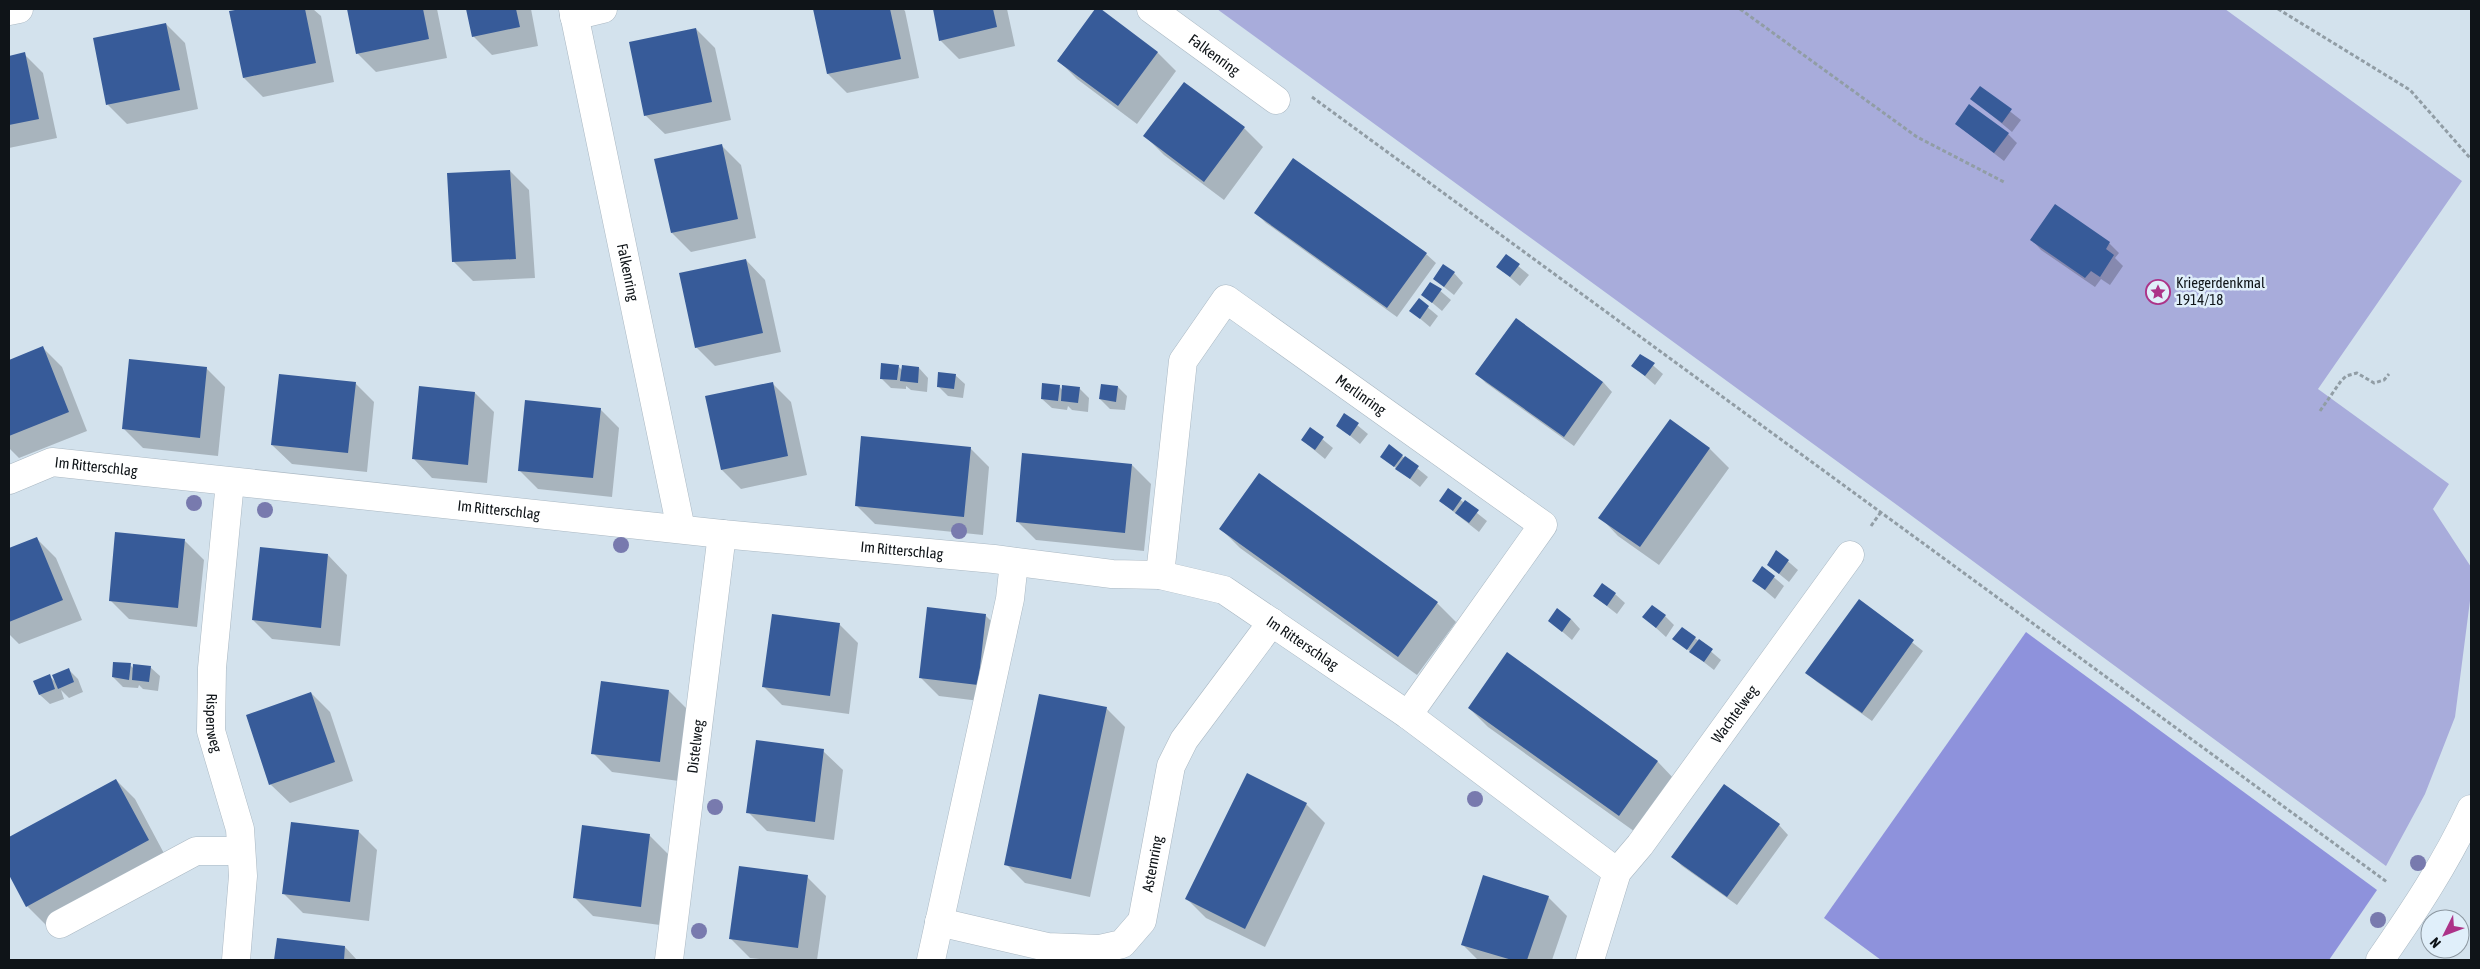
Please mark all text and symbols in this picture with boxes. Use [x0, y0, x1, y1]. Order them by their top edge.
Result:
street label: Falkenring [1186, 30, 1244, 79]
street label: Falkenring [614, 242, 643, 303]
place label: Kriegerdenkmal 1914/18 [2176, 274, 2265, 308]
place icon: Kriegerdenkmal 1914/18 [2145, 279, 2171, 305]
street label: Merlinring [1332, 371, 1390, 419]
street label: Im Ritterschlag [54, 453, 139, 479]
street label: Im Ritterschlag [457, 497, 542, 522]
street label: Im Ritterschlag [860, 538, 944, 562]
street label: Im Ritterschlag [1264, 612, 1342, 673]
street label: Wachtelweg [1708, 681, 1761, 746]
street label: Rispenweg [203, 693, 226, 755]
street label: Distelweg [683, 718, 707, 774]
street label: Asternring [1139, 834, 1166, 893]
north arrow [2420, 909, 2470, 959]
text: N [2427, 934, 2444, 951]

